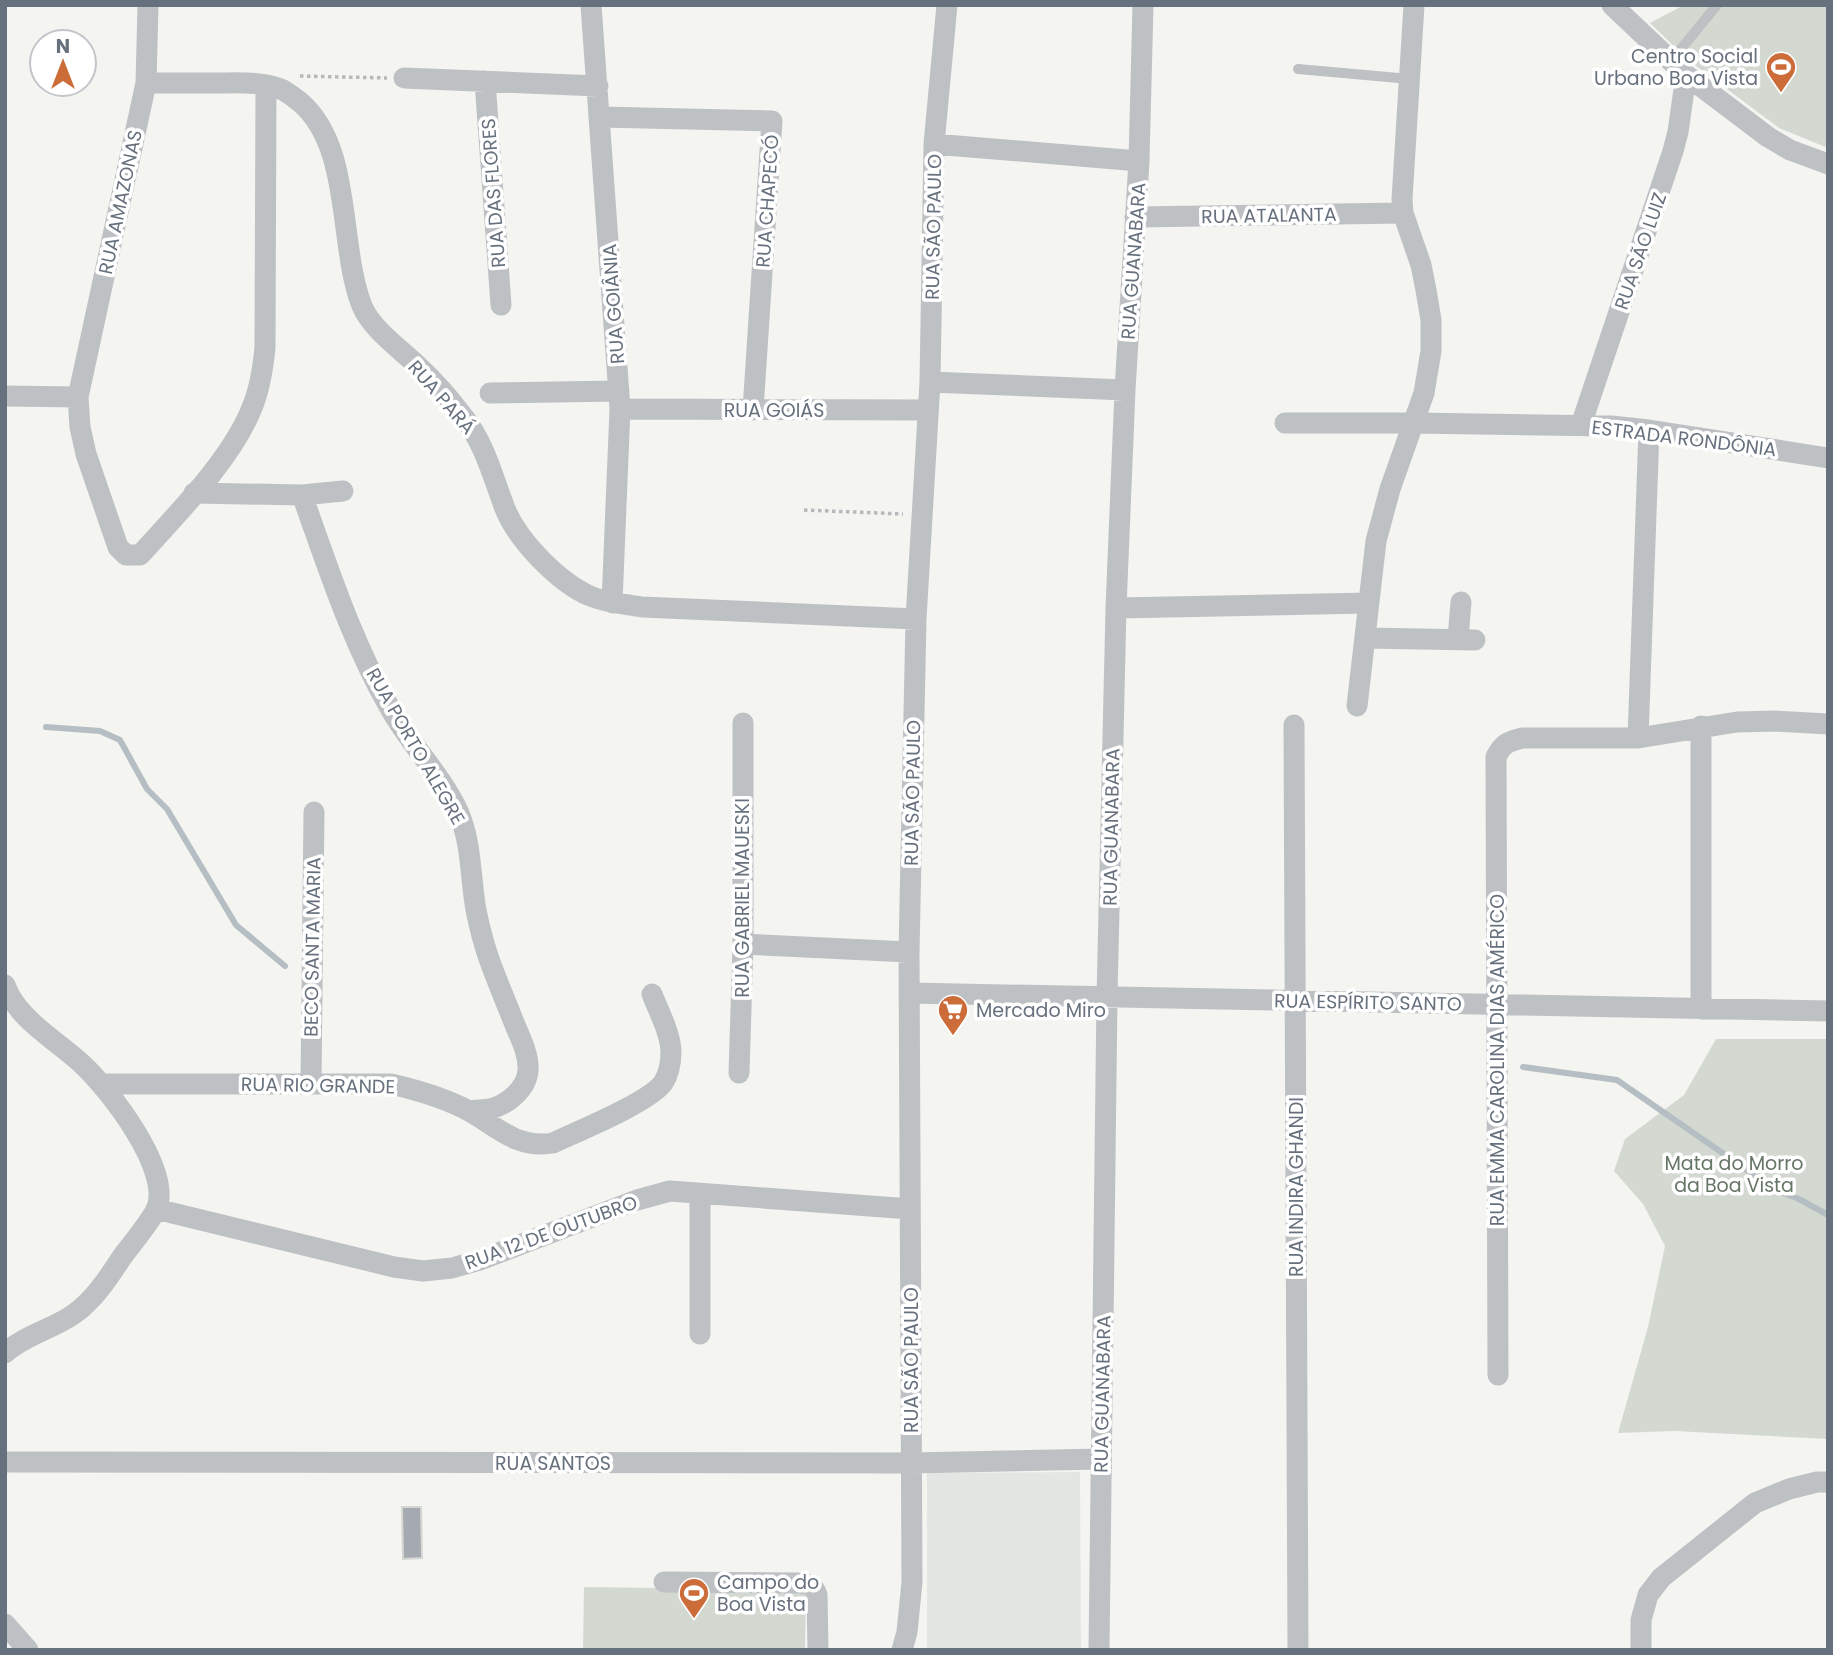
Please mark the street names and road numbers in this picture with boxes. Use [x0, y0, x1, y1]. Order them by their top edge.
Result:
street label: RUA DAS FLORES [475, 117, 512, 269]
street label: RUA AMAZONAS [92, 128, 149, 277]
street label: RUA CHAPECÓ [749, 134, 786, 268]
street label: RUA SÃO PAULO [919, 154, 948, 300]
street label: RUA GUANABARA [1115, 181, 1152, 341]
street label: RUA SÃO LUIZ [1608, 189, 1673, 313]
street label: RUA ATALANTA [1201, 201, 1337, 230]
street label: RUA GOIÂNIA [596, 243, 631, 365]
street label: RUA PARÁ [402, 354, 482, 440]
street label: RUA GOIÁS [724, 397, 824, 424]
street label: ESTRADA RONDÔNIA [1590, 414, 1778, 463]
street label: RUA PORTO ALEGRE [360, 663, 471, 830]
street label: RUA SÃO PAULO [898, 720, 927, 866]
street label: RUA GUANABARA [1097, 748, 1126, 906]
street label: RUA GABRIEL MAUESKI [729, 798, 756, 998]
street label: BECO SANTA MARIA [297, 857, 328, 1037]
street label: RUA EMMA CAROLINA DIAS AMÉRICO [1484, 894, 1511, 1226]
street label: RUA ESPÍRITO SANTO [1274, 987, 1462, 1018]
street label: RUA RIO GRANDE [241, 1071, 395, 1100]
street label: RUA INDIRA GHANDI [1283, 1097, 1310, 1277]
street label: RUA 12 DE OUTUBRO [461, 1189, 641, 1276]
street label: RUA SÃO PAULO [898, 1287, 925, 1433]
street label: RUA GUANABARA [1088, 1315, 1117, 1473]
street label: RUA SANTOS [495, 1450, 611, 1477]

